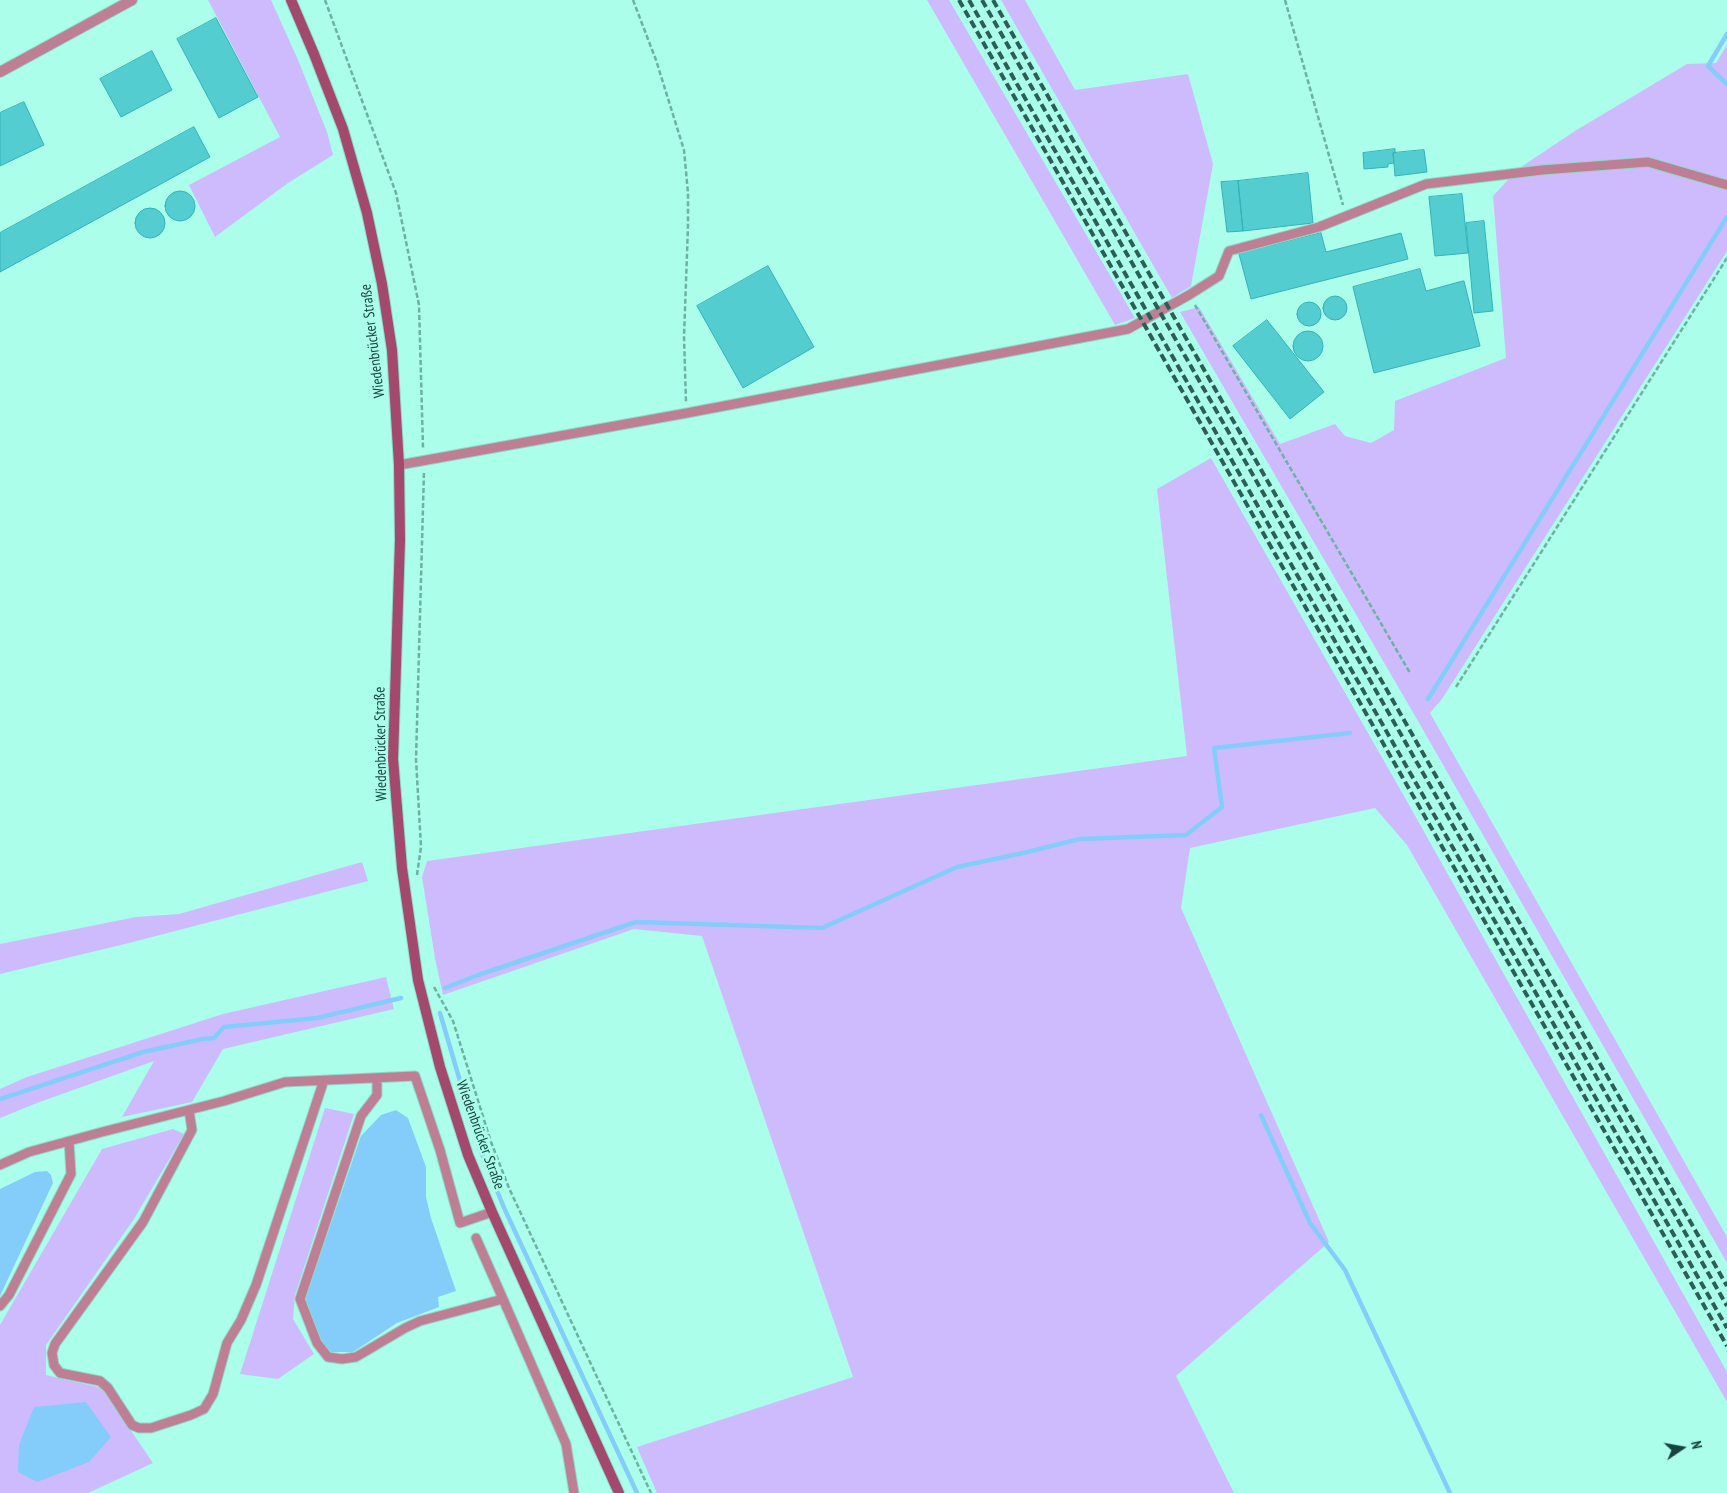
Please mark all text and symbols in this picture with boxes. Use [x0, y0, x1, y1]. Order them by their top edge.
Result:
street label: Wiedenbrücker Straße [357, 283, 389, 399]
street label: Wiedenbrücker Straße [371, 687, 391, 801]
street label: Wiedenbrücker Straße [452, 1078, 508, 1192]
north arrow [1657, 1423, 1707, 1473]
text: N [1687, 1439, 1706, 1450]

